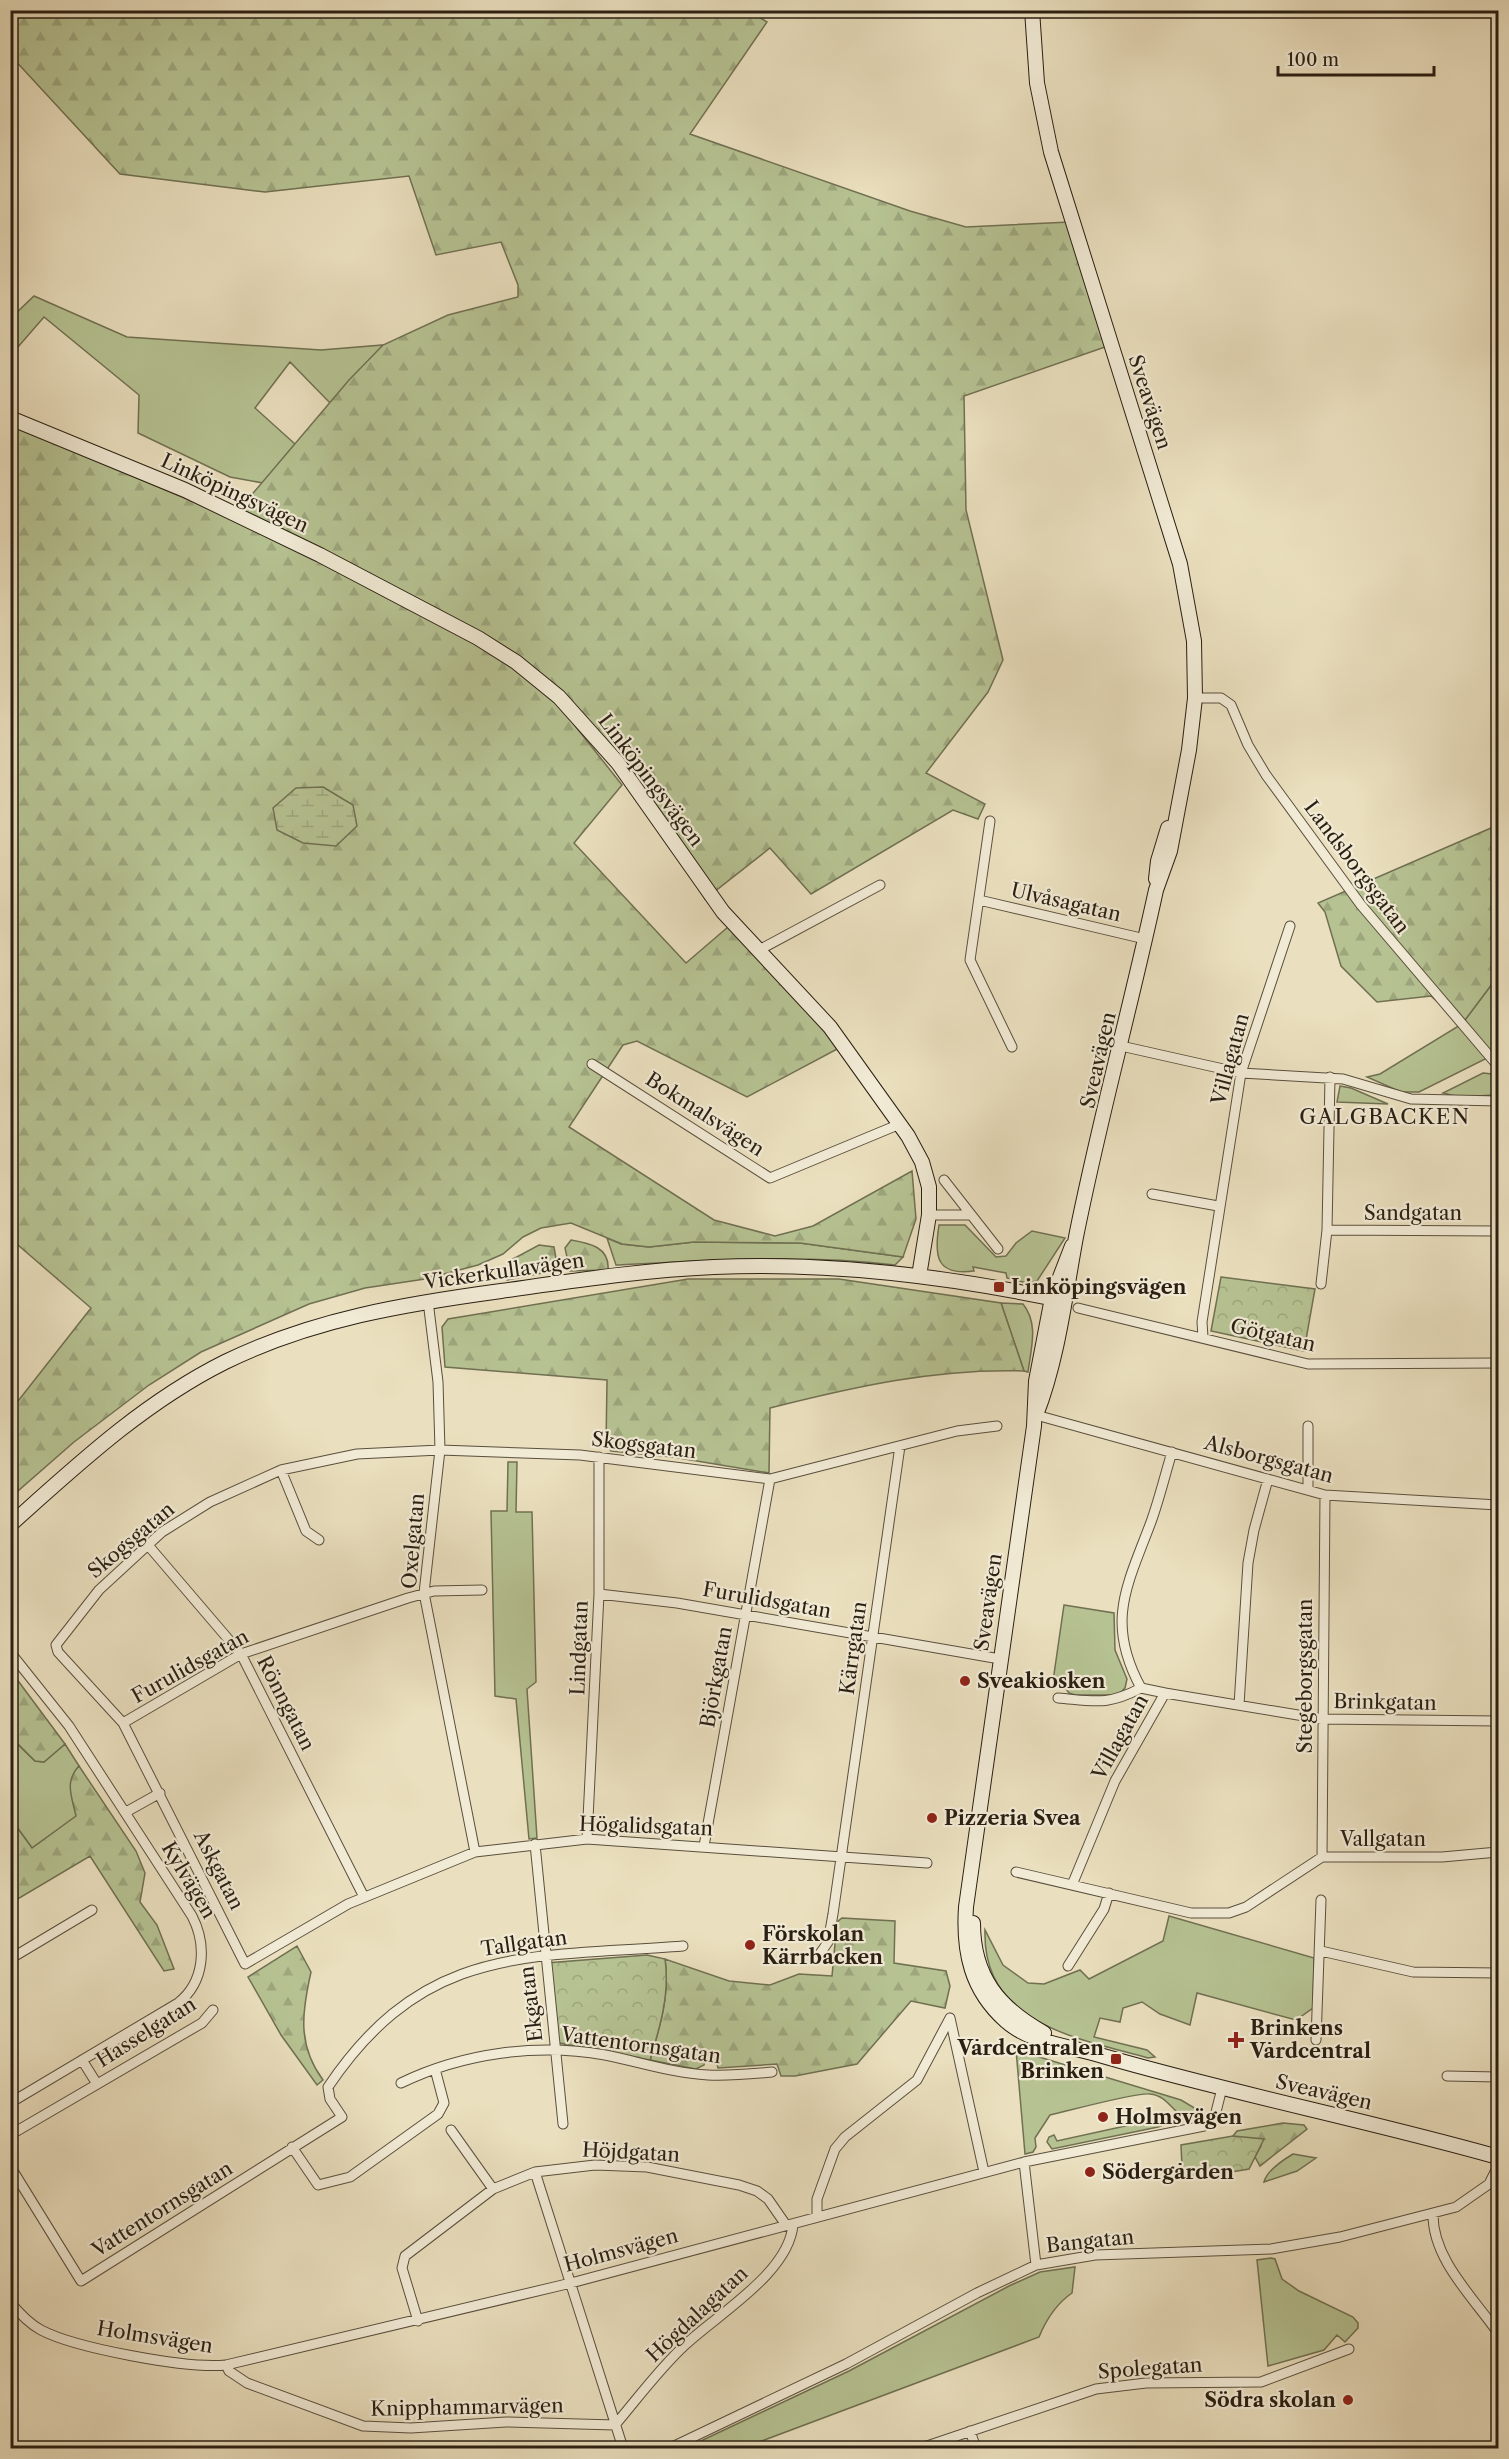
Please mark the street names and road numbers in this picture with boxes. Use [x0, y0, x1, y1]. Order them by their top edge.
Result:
street label: Sveavägen [1123, 352, 1177, 453]
street label: Linköpingsvägen [158, 448, 313, 538]
street label: Linköpingsvägen [593, 709, 709, 851]
street label: Landsborgsgatan [1299, 796, 1415, 939]
street label: Ulvåsagatan [1009, 878, 1124, 926]
street label: Sveavägen [1075, 1009, 1121, 1111]
street label: Villagatan [1206, 1010, 1254, 1109]
street label: Bokmalsvägen [641, 1067, 769, 1161]
street label: Sandgatan [1364, 1201, 1463, 1225]
street label: Vickerkullavägen [421, 1248, 586, 1294]
street label: Götgatan [1228, 1314, 1318, 1357]
street label: Skogsgatan [590, 1427, 698, 1463]
street label: Alsborgsgatan [1201, 1430, 1337, 1488]
street label: Oxelgatan [397, 1492, 429, 1590]
street label: Skogsgatan [83, 1497, 179, 1583]
street label: Sveavägen [969, 1551, 1007, 1652]
street label: Furulidsgatan [701, 1577, 834, 1623]
street label: Stegeborgsgatan [1293, 1598, 1317, 1754]
street label: Kärrgatan [835, 1599, 871, 1696]
street label: Lindgatan [565, 1600, 593, 1696]
street label: Furulidsgatan [127, 1624, 253, 1708]
street label: Björkgatan [695, 1624, 737, 1730]
street label: Rönngatan [252, 1652, 320, 1755]
street label: Brinkgatan [1333, 1689, 1437, 1715]
street label: Villagatan [1086, 1690, 1154, 1785]
street label: Högalidsgatan [579, 1812, 714, 1840]
street label: Askgatan [188, 1825, 249, 1914]
street label: Vallgatan [1339, 1827, 1427, 1851]
street label: Kylvägen [157, 1837, 222, 1923]
street label: Tallgatan [479, 1925, 569, 1961]
street label: Ekgatan [514, 1964, 548, 2043]
street label: Hasselgatan [92, 1992, 201, 2072]
street label: Vattentornsgatan [559, 2022, 723, 2068]
street label: Sveavägen [1273, 2069, 1375, 2115]
street label: Höjdgatan [581, 2137, 681, 2167]
street label: Vattentornsgatan [86, 2156, 237, 2262]
street label: Holmsvägen [561, 2223, 681, 2277]
street label: Bangatan [1045, 2224, 1136, 2258]
street label: Högdalagatan [641, 2261, 753, 2367]
street label: Holmsvägen [95, 2316, 215, 2358]
street label: Spolegatan [1097, 2352, 1204, 2384]
street label: Knipphammarvägen [370, 2393, 564, 2421]

